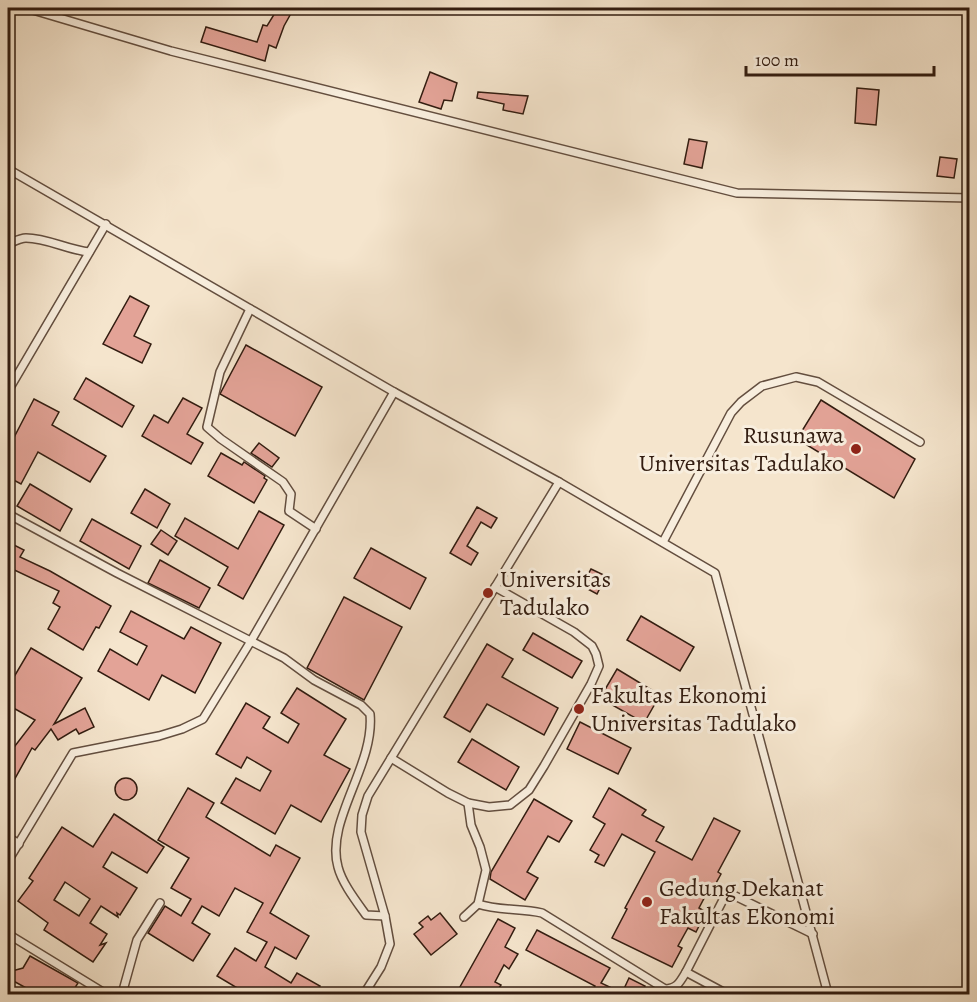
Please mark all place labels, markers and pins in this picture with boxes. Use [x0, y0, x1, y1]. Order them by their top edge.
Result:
place label: Rusunawa Universitas Tadulako [639, 419, 845, 479]
marker: Rusunawa Universitas Tadulako [849, 442, 863, 456]
place label: Universitas Tadulako [500, 563, 611, 623]
marker: Universitas Tadulako [481, 586, 495, 600]
place label: Fakultas Ekonomi Universitas Tadulako [591, 679, 796, 739]
marker: Fakultas Ekonomi Universitas Tadulako [572, 702, 586, 716]
place label: Gedung Dekanat Fakultas Ekonomi [659, 872, 835, 932]
marker: Gedung Dekanat Fakultas Ekonomi [640, 895, 654, 909]

